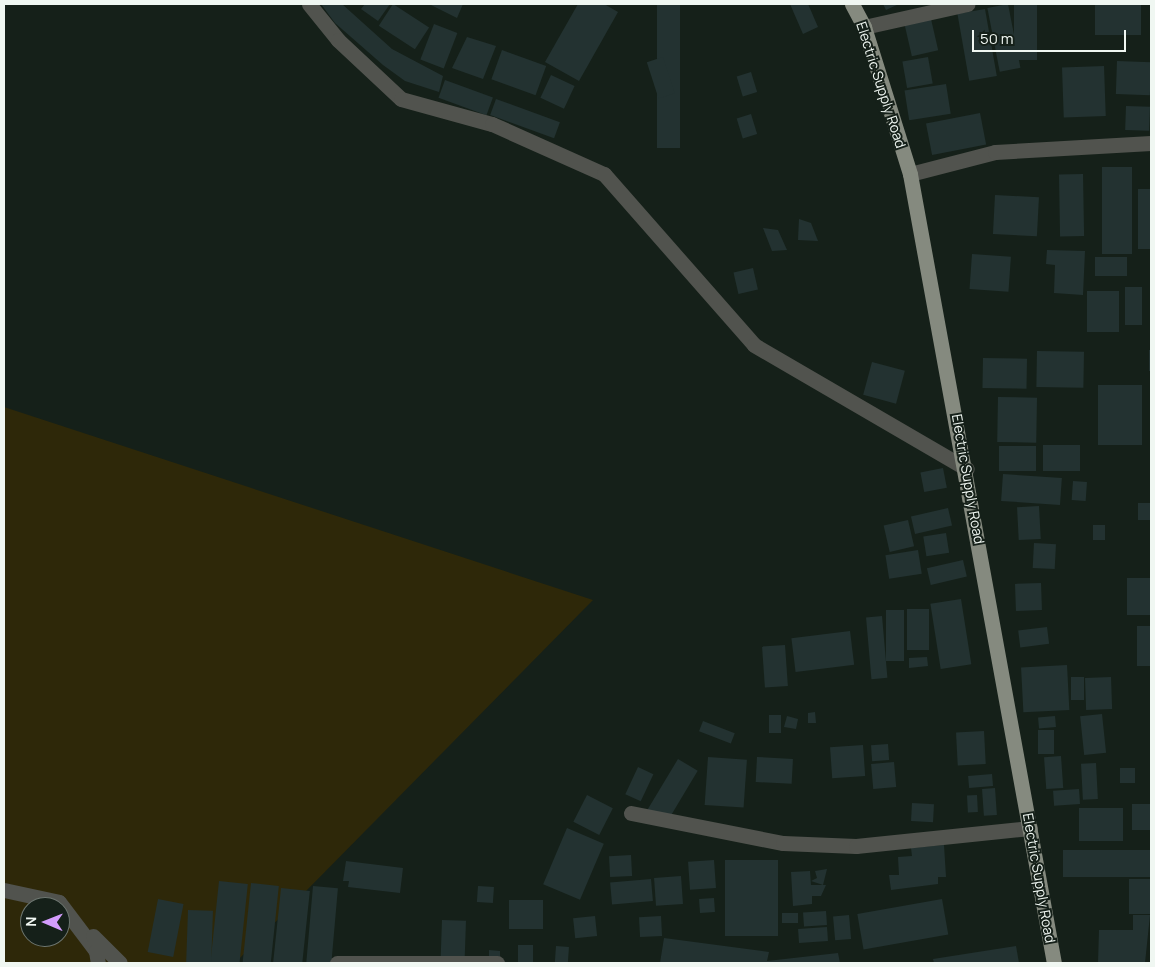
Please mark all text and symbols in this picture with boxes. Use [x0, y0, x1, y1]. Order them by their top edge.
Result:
street label: Electric Supply Road [853, 20, 909, 150]
scale bar [975, 20, 1129, 52]
text: 50 m [980, 28, 1014, 49]
street label: Electric Supply Road [948, 413, 988, 545]
street label: Electric Supply Road [1019, 812, 1059, 944]
north arrow [20, 897, 70, 947]
text: N [21, 917, 40, 927]

